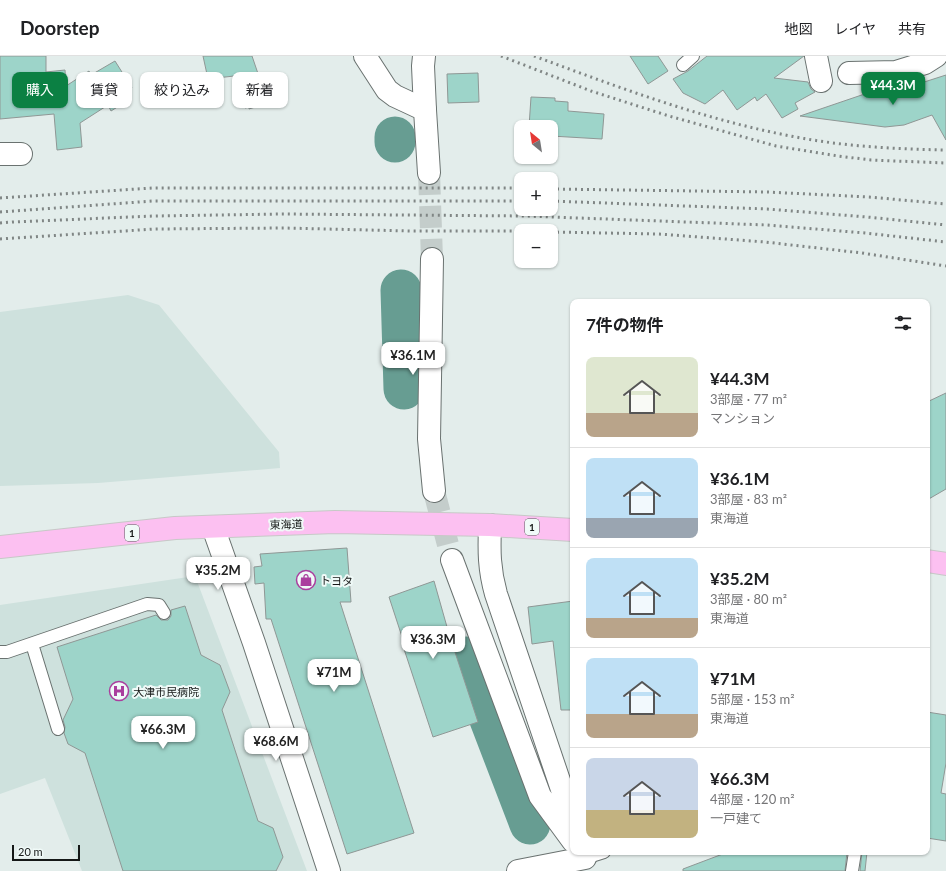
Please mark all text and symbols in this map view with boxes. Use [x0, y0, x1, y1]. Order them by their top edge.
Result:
text: Doorstep [20, 16, 100, 39]
text: 地図 [784, 20, 812, 37]
text: レイヤ [834, 20, 876, 37]
text: 共有 [898, 20, 926, 37]
chip: 購入 [12, 72, 68, 108]
chip: 賃貸 [76, 72, 132, 108]
chip: 絞り込み [140, 72, 224, 108]
chip: 新着 [232, 72, 288, 108]
pin: ¥44.3M [860, 72, 926, 106]
text: ¥44.3M [870, 77, 916, 93]
north arrow [514, 120, 558, 164]
map controls [514, 120, 558, 268]
button: + [514, 172, 558, 216]
button: − [514, 224, 558, 268]
icon: filters [892, 312, 914, 334]
text: 7件の物件 [586, 314, 664, 335]
pin: ¥36.1M [380, 342, 446, 376]
text: ¥36.1M [390, 347, 436, 363]
text: ¥44.3M [710, 368, 770, 389]
icon: home [618, 373, 666, 421]
text: 3部屋 · 77 m² [710, 391, 787, 407]
text: マンション [710, 410, 775, 426]
text: ¥36.1M [710, 468, 770, 489]
icon: home [618, 474, 666, 522]
text: 3部屋 · 83 m² [710, 491, 787, 507]
text: 東海道 [710, 510, 749, 526]
street label: 東海道 [269, 517, 303, 531]
road number: 1 [525, 519, 539, 535]
road number: 1 [125, 525, 139, 541]
pin: ¥35.2M [185, 557, 251, 591]
text: ¥35.2M [195, 562, 241, 578]
text: ¥35.2M [710, 568, 770, 589]
shop icon: トヨタ [295, 569, 317, 591]
place label: トヨタ [320, 574, 353, 587]
icon: home [618, 574, 666, 622]
text: 3部屋 · 80 m² [710, 591, 787, 607]
text: 東海道 [710, 610, 749, 626]
pin: ¥36.3M [400, 626, 466, 660]
text: ¥36.3M [410, 631, 456, 647]
pin: ¥71M [310, 659, 358, 693]
text: ¥71M [317, 664, 351, 680]
text: ¥71M [710, 668, 756, 689]
icon: home [618, 674, 666, 722]
hospital icon: 大津市民病院 [108, 680, 130, 702]
place label: 大津市民病院 [133, 685, 199, 698]
text: 5部屋 · 153 m² [710, 691, 795, 707]
text: 東海道 [710, 710, 749, 726]
pin: ¥66.3M [130, 716, 196, 750]
text: ¥66.3M [140, 721, 186, 737]
pin: ¥68.6M [243, 728, 309, 762]
text: ¥68.6M [253, 733, 299, 749]
text: ¥66.3M [710, 768, 770, 789]
icon: home [618, 774, 666, 822]
text: 4部屋 · 120 m² [710, 791, 795, 807]
text: 一戸建て [710, 810, 762, 826]
scale bar [12, 843, 80, 862]
text: 20 m [18, 845, 43, 858]

